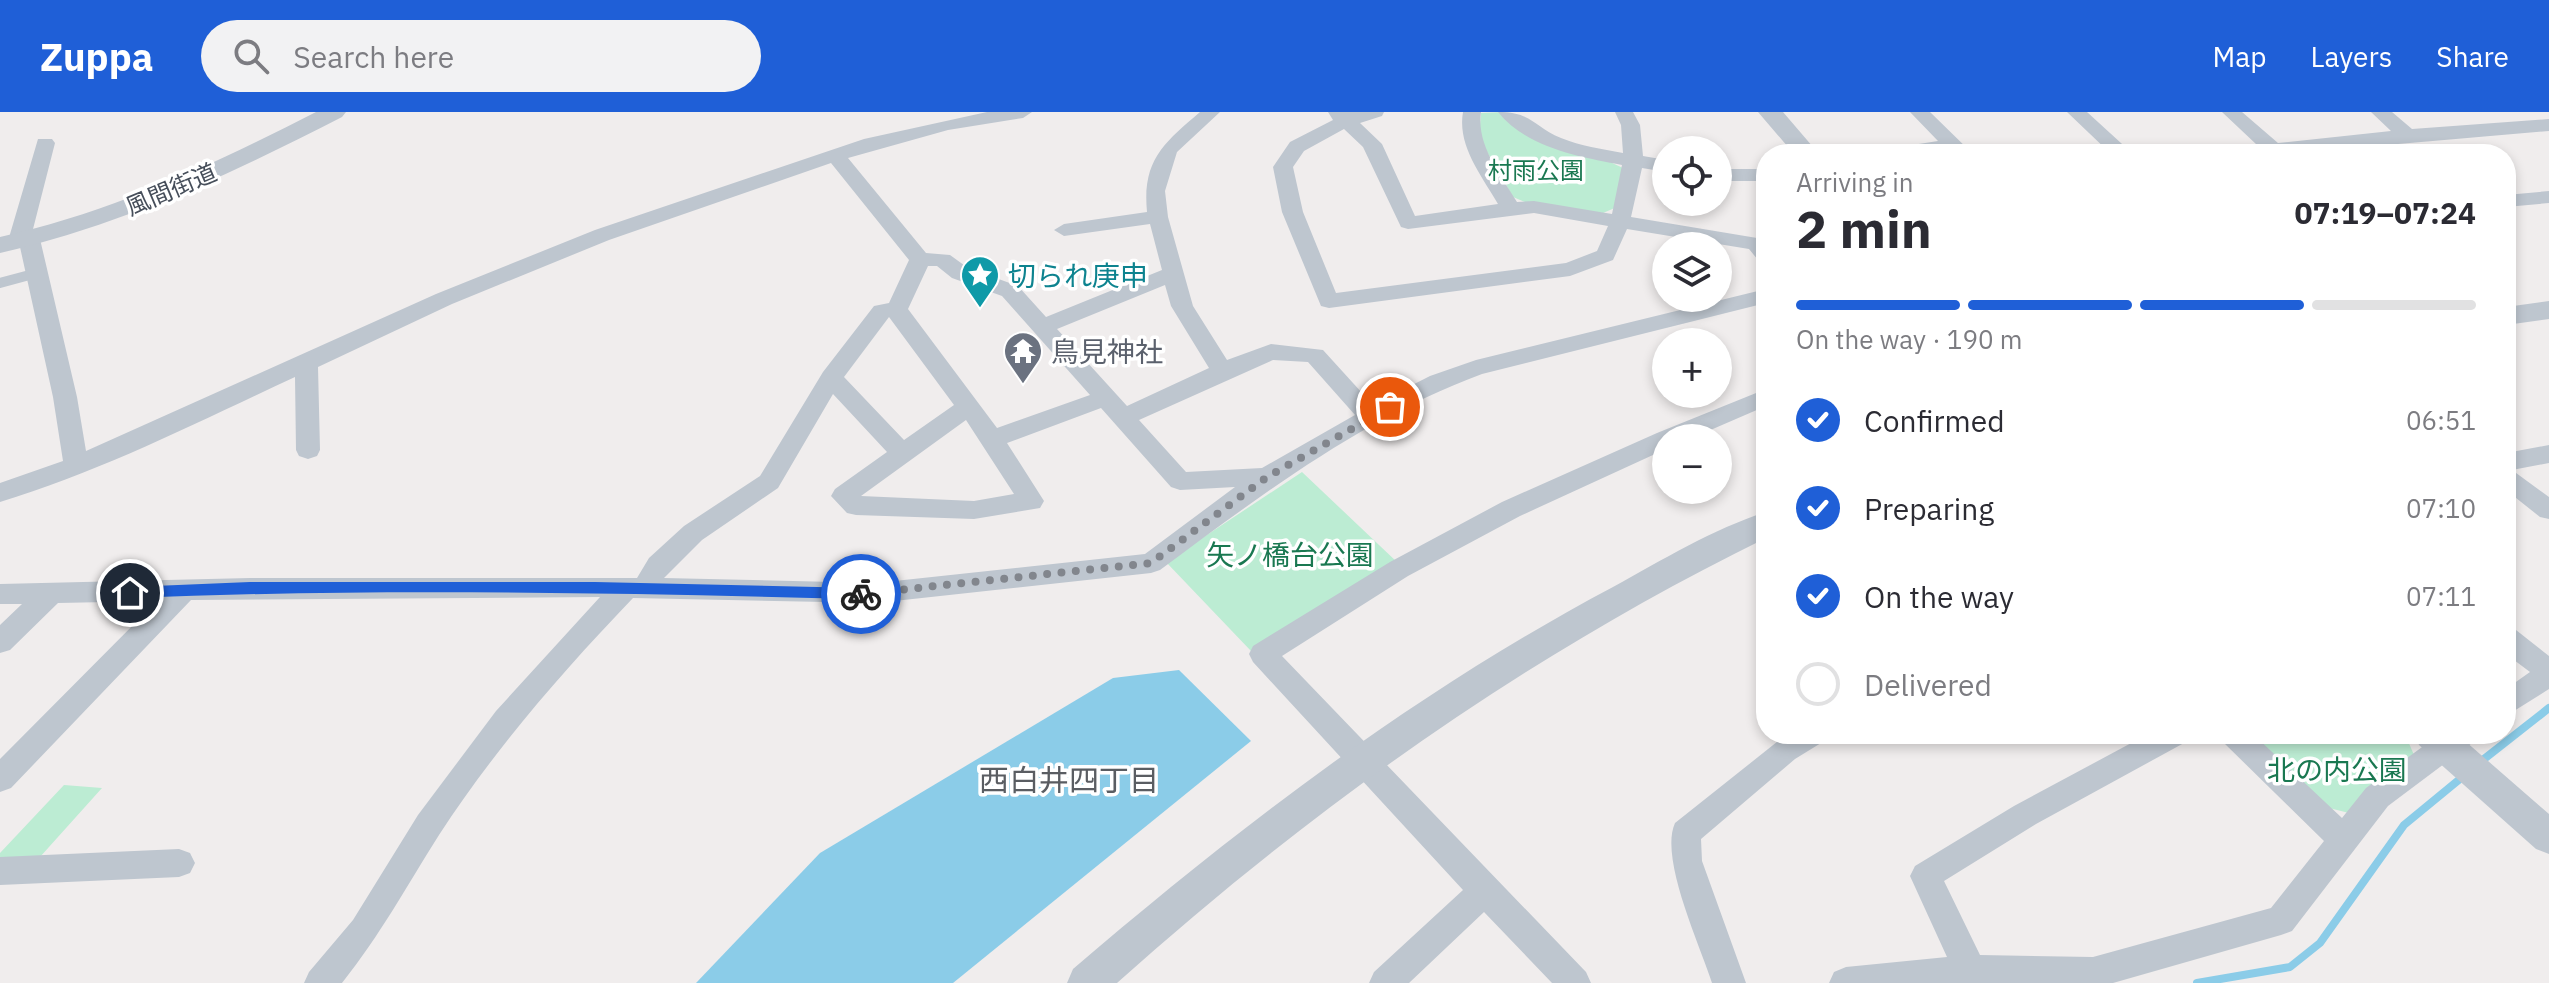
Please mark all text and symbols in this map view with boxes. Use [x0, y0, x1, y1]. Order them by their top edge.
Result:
search box [201, 20, 761, 92]
text: Zuppa [40, 32, 153, 81]
icon: search [229, 34, 273, 78]
text: Search here [293, 37, 454, 76]
text: Map [2212, 38, 2266, 75]
text: Layers [2310, 38, 2392, 75]
text: Share [2436, 38, 2509, 75]
map controls [1652, 136, 1732, 504]
button: locate [1652, 136, 1732, 216]
park label: 村雨公園 [1488, 154, 1584, 186]
street label: 風間街道 [121, 156, 221, 222]
text: Arriving in [1796, 165, 1913, 199]
text: 07:19–07:24 [2295, 193, 2476, 232]
text: 2 min [1796, 195, 1932, 262]
button: layers [1652, 232, 1732, 312]
place icon: 切られ庚申 [959, 254, 1001, 309]
place label: 切られ庚申 [1008, 257, 1148, 294]
text: On the way · 190 m [1796, 322, 2022, 356]
button: + [1652, 328, 1732, 408]
temple icon: 鳥見神社 [1002, 330, 1044, 385]
place label: 鳥見神社 [1051, 333, 1163, 370]
pin [1356, 373, 1424, 441]
icon: bag [1368, 385, 1412, 429]
icon: check [1796, 398, 1840, 442]
text: Confirmed [1864, 401, 2005, 440]
text: 06:51 [2406, 403, 2476, 437]
button: − [1652, 424, 1732, 504]
icon: check [1796, 486, 1840, 530]
text: Preparing [1864, 489, 1994, 528]
text: 07:10 [2406, 491, 2476, 525]
park label: 矢ノ橋台公園 [1206, 536, 1374, 573]
courier [821, 554, 901, 634]
pin [96, 559, 164, 627]
icon: home [108, 571, 152, 615]
icon: bike [839, 572, 883, 616]
icon: check [1796, 574, 1840, 618]
text: On the way [1864, 577, 2014, 616]
text: 07:11 [2406, 579, 2476, 613]
text: Delivered [1864, 665, 1992, 704]
park label: 北の内公園 [2267, 751, 2407, 788]
district label: 西白井四丁目 [979, 760, 1159, 799]

